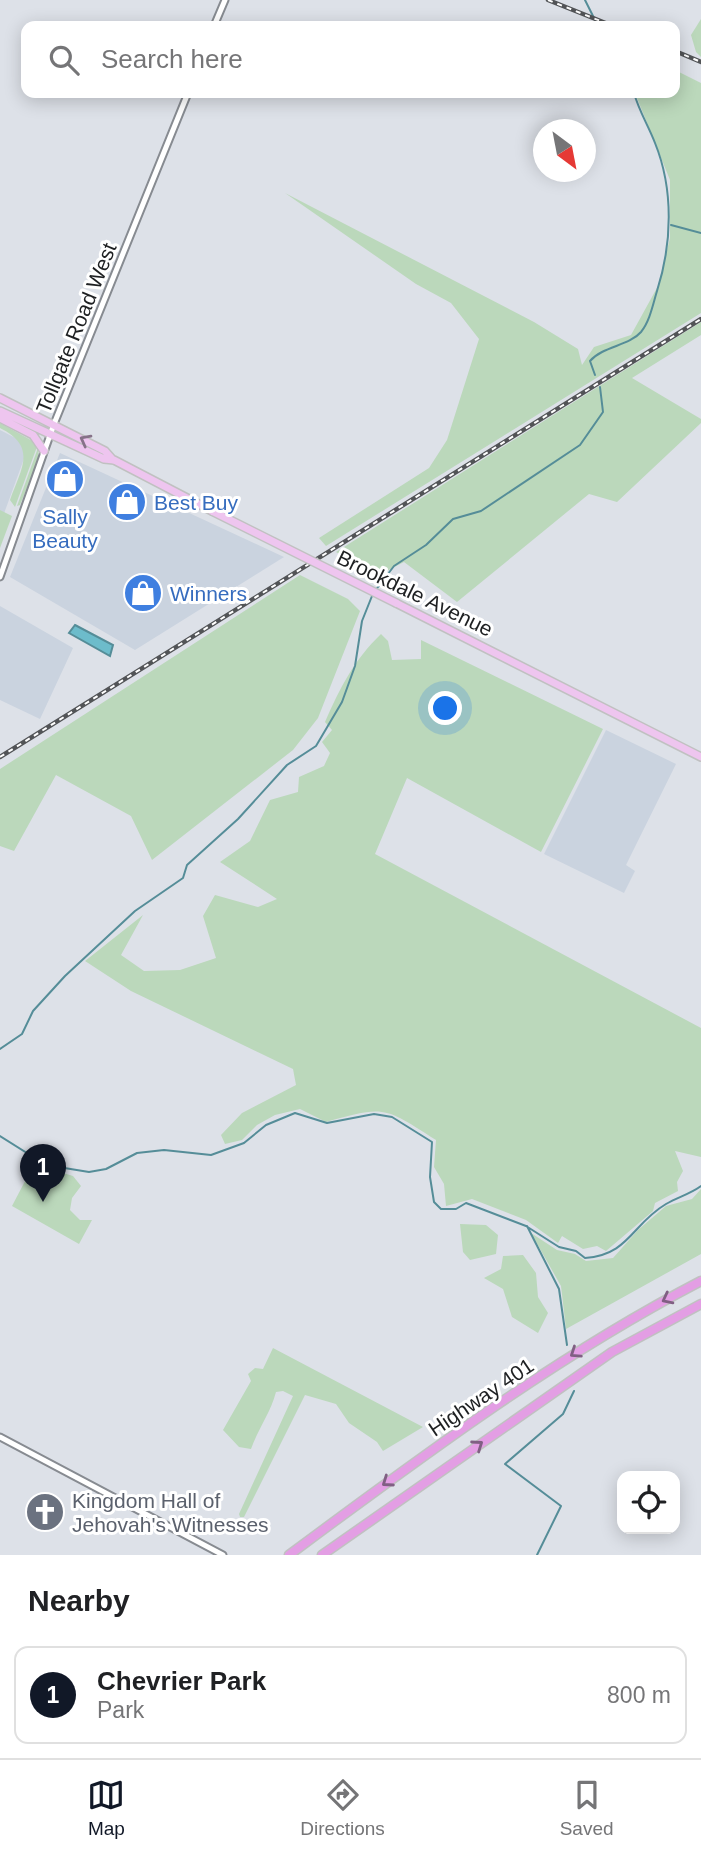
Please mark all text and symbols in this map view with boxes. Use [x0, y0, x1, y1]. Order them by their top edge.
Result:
search box [21, 21, 680, 98]
icon: search [45, 41, 83, 79]
text: Search here [101, 44, 243, 74]
north arrow [533, 119, 596, 182]
street label: Tollgate Road West [31, 239, 121, 417]
one-way arrow [80, 435, 92, 449]
shop icon: Sally Beauty [44, 458, 86, 500]
shop icon: Best Buy [106, 481, 148, 523]
place label: Best Buy [154, 491, 239, 514]
place label: Sally Beauty [32, 505, 98, 552]
street label: Brookdale Avenue [334, 545, 496, 641]
shop icon: Winners [122, 572, 164, 614]
place label: Winners [170, 582, 247, 605]
your location [428, 691, 462, 725]
pin: 1 [20, 1144, 66, 1202]
one-way arrow [661, 1291, 674, 1304]
one-way arrow [569, 1345, 582, 1358]
street label: Highway 401 [424, 1354, 538, 1440]
one-way arrow [470, 1441, 483, 1453]
map controls [617, 1471, 680, 1534]
button: locate [617, 1471, 680, 1534]
one-way arrow [382, 1474, 395, 1486]
place label: Kingdom Hall of Jehovah's Witnesses [72, 1489, 269, 1536]
church icon: Kingdom Hall of Jehovah's Witnesses [24, 1491, 66, 1533]
text: Nearby [28, 1584, 130, 1617]
text: Chevrier Park [97, 1666, 266, 1696]
text: 1 [47, 1682, 59, 1708]
text: 800 m [607, 1682, 671, 1708]
text: Park [97, 1697, 144, 1723]
tab: Map [87, 1776, 125, 1840]
tab: Directions [300, 1776, 385, 1840]
tab: Saved [560, 1776, 614, 1840]

